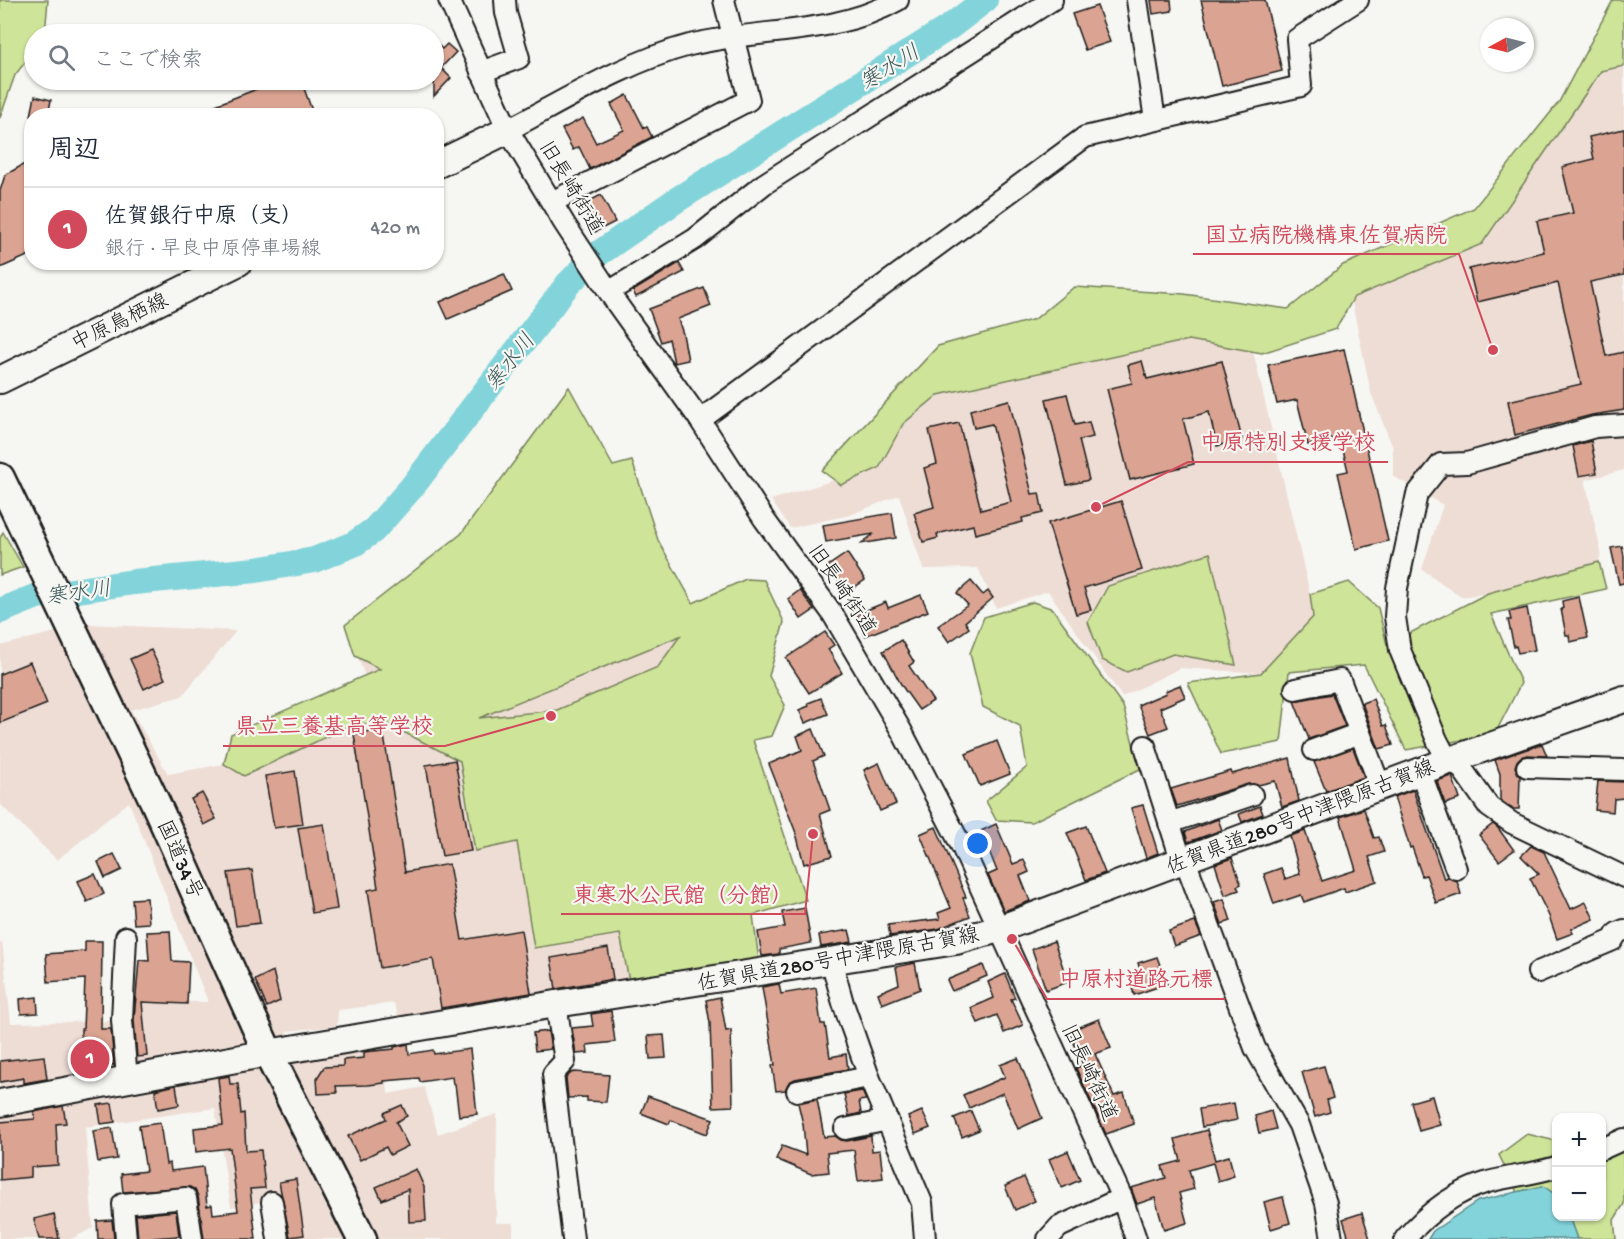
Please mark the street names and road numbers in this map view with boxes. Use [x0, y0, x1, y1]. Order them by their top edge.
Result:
street label: 旧長崎街道 [531, 137, 608, 240]
street label: 中原鳥栖線 [67, 288, 173, 358]
street label: 旧長崎街道 [800, 540, 881, 641]
street label: 佐賀県道280号中津隈原古賀線 [1163, 755, 1439, 882]
street label: 国道34号 [149, 817, 207, 904]
street label: 佐賀県道280号中津隈原古賀線 [695, 922, 981, 999]
street label: 旧長崎街道 [1053, 1020, 1121, 1126]

